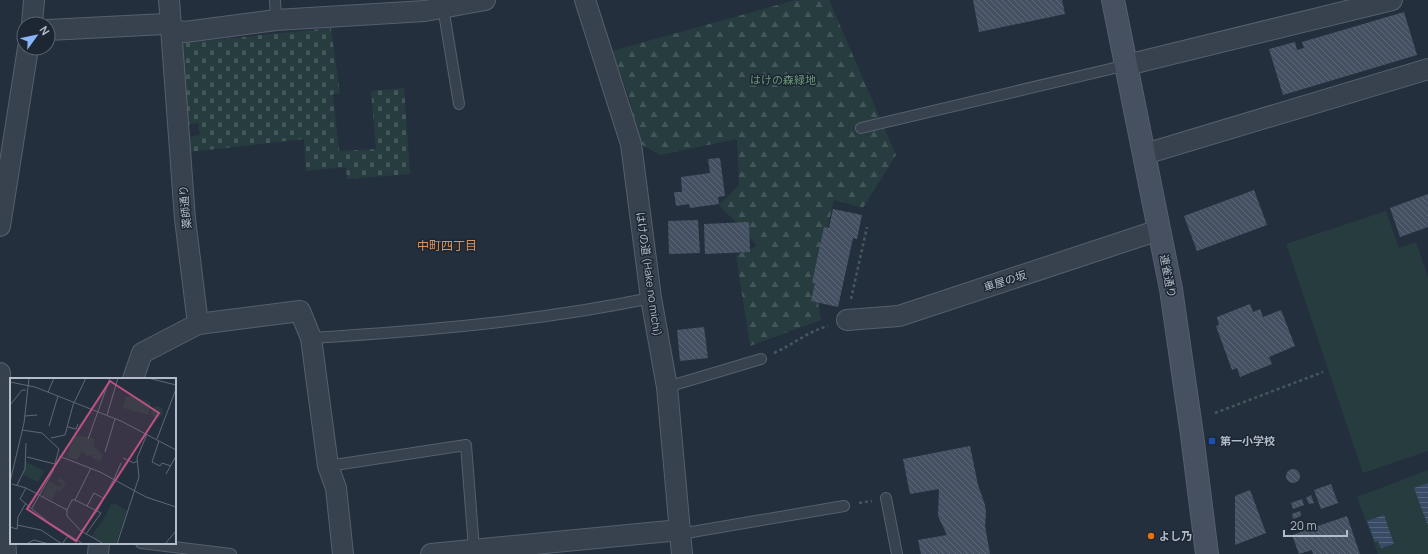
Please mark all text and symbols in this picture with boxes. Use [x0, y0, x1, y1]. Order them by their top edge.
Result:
north arrow [16, 16, 56, 56]
text: N [36, 23, 53, 38]
park label: はけの森緑地 [750, 72, 816, 87]
street label: 薬師通り [175, 184, 194, 230]
street label: はけの道 (Hake no michi) [633, 211, 666, 337]
district label: 中町四丁目 [417, 237, 477, 254]
street label: 連雀通り [1157, 253, 1180, 299]
street label: 車屋の坂 [982, 267, 1028, 294]
inset map [10, 378, 176, 544]
place label: 第一小学校 [1220, 433, 1275, 448]
marker: 第一小学校 [1207, 436, 1217, 446]
scale bar [1284, 512, 1347, 538]
text: 20 m [1290, 517, 1317, 534]
place label: よし乃 [1159, 528, 1192, 543]
marker: よし乃 [1146, 531, 1156, 541]

